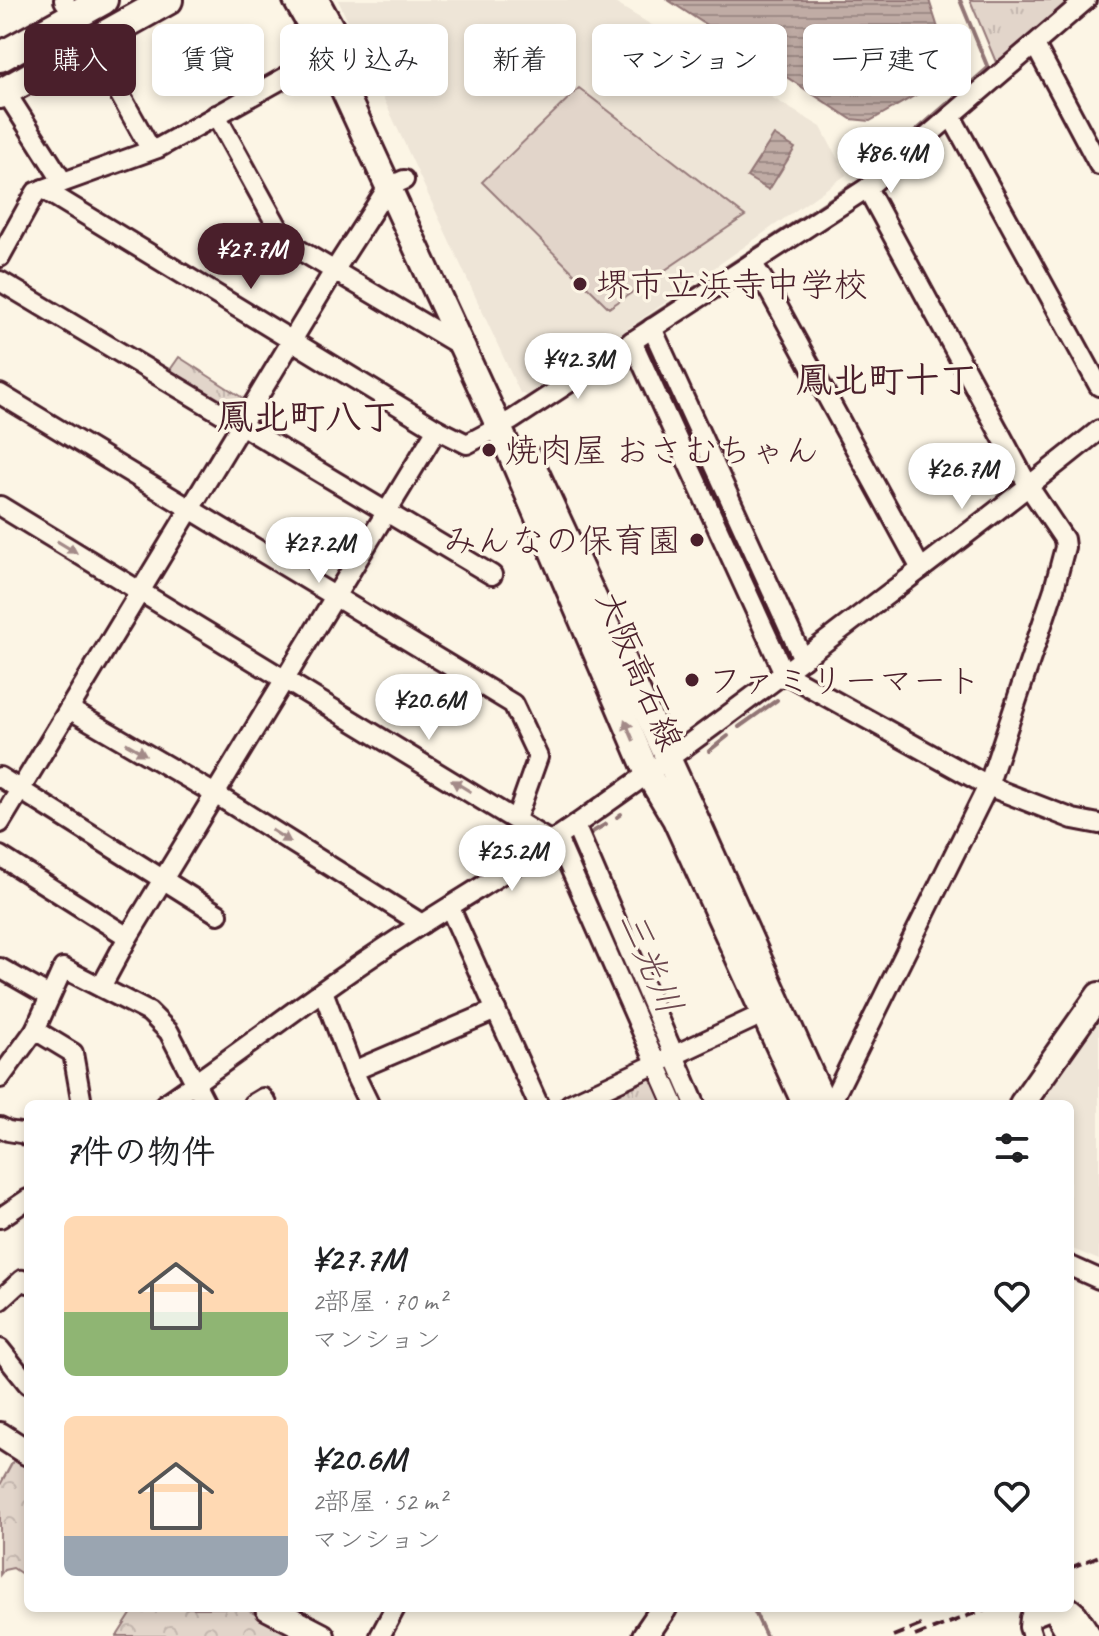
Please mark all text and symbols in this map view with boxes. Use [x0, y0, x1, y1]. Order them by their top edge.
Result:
chip: 購入 [24, 24, 136, 96]
chip: 賃貸 [152, 24, 264, 96]
chip: 絞り込み [280, 24, 448, 96]
chip: 新着 [464, 24, 576, 96]
chip: マンション [592, 24, 787, 96]
chip: 一戸建て [803, 24, 971, 96]
pin: ¥86.4M [826, 127, 956, 195]
text: ¥86.4M [855, 136, 927, 169]
pin: ¥27.7M [186, 223, 316, 291]
text: ¥27.7M [216, 232, 286, 265]
place label: 堺市立浜寺中学校 [596, 263, 868, 306]
marker: 堺市立浜寺中学校 [571, 275, 589, 293]
pin: ¥42.3M [513, 333, 643, 401]
text: ¥42.3M [543, 342, 613, 375]
district label: 鳳北町十丁 [796, 357, 976, 403]
district label: 鳳北町八丁 [217, 394, 397, 440]
place label: 焼肉屋 おさむちゃん [505, 429, 819, 472]
marker: 焼肉屋 おさむちゃん [480, 441, 498, 459]
pin: ¥26.7M [897, 443, 1027, 511]
text: ¥26.7M [926, 452, 998, 485]
pin: ¥27.2M [254, 517, 384, 585]
place label: みんなの保育園 [443, 519, 681, 562]
text: ¥27.2M [284, 526, 354, 559]
marker: みんなの保育園 [688, 531, 706, 549]
one-way arrow [56, 539, 77, 554]
street label: 大阪高石線 [587, 584, 693, 757]
place label: ファミリーマート [708, 659, 981, 702]
marker: ファミリーマート [683, 671, 701, 689]
pin: ¥20.6M [364, 674, 494, 742]
text: ¥20.6M [393, 683, 465, 716]
one-way arrow [623, 718, 636, 741]
one-way arrow [125, 742, 148, 756]
one-way arrow [450, 779, 472, 793]
pin: ¥25.2M [447, 825, 577, 893]
one-way arrow [270, 828, 292, 842]
text: ¥25.2M [477, 834, 547, 867]
water label: 三光川 [609, 904, 693, 1021]
icon: filters [990, 1126, 1034, 1170]
text: 7件の物件 [64, 1130, 215, 1173]
text: ¥27.7M [312, 1237, 404, 1280]
icon: home [128, 1248, 224, 1344]
icon: heart [990, 1274, 1034, 1318]
text: 2部屋 · 70 m² [312, 1285, 446, 1318]
text: マンション [312, 1323, 441, 1356]
text: ¥20.6M [312, 1437, 405, 1480]
icon: home [128, 1448, 224, 1544]
icon: heart [990, 1474, 1034, 1518]
text: 2部屋 · 52 m² [312, 1485, 446, 1518]
text: マンション [312, 1523, 441, 1556]

